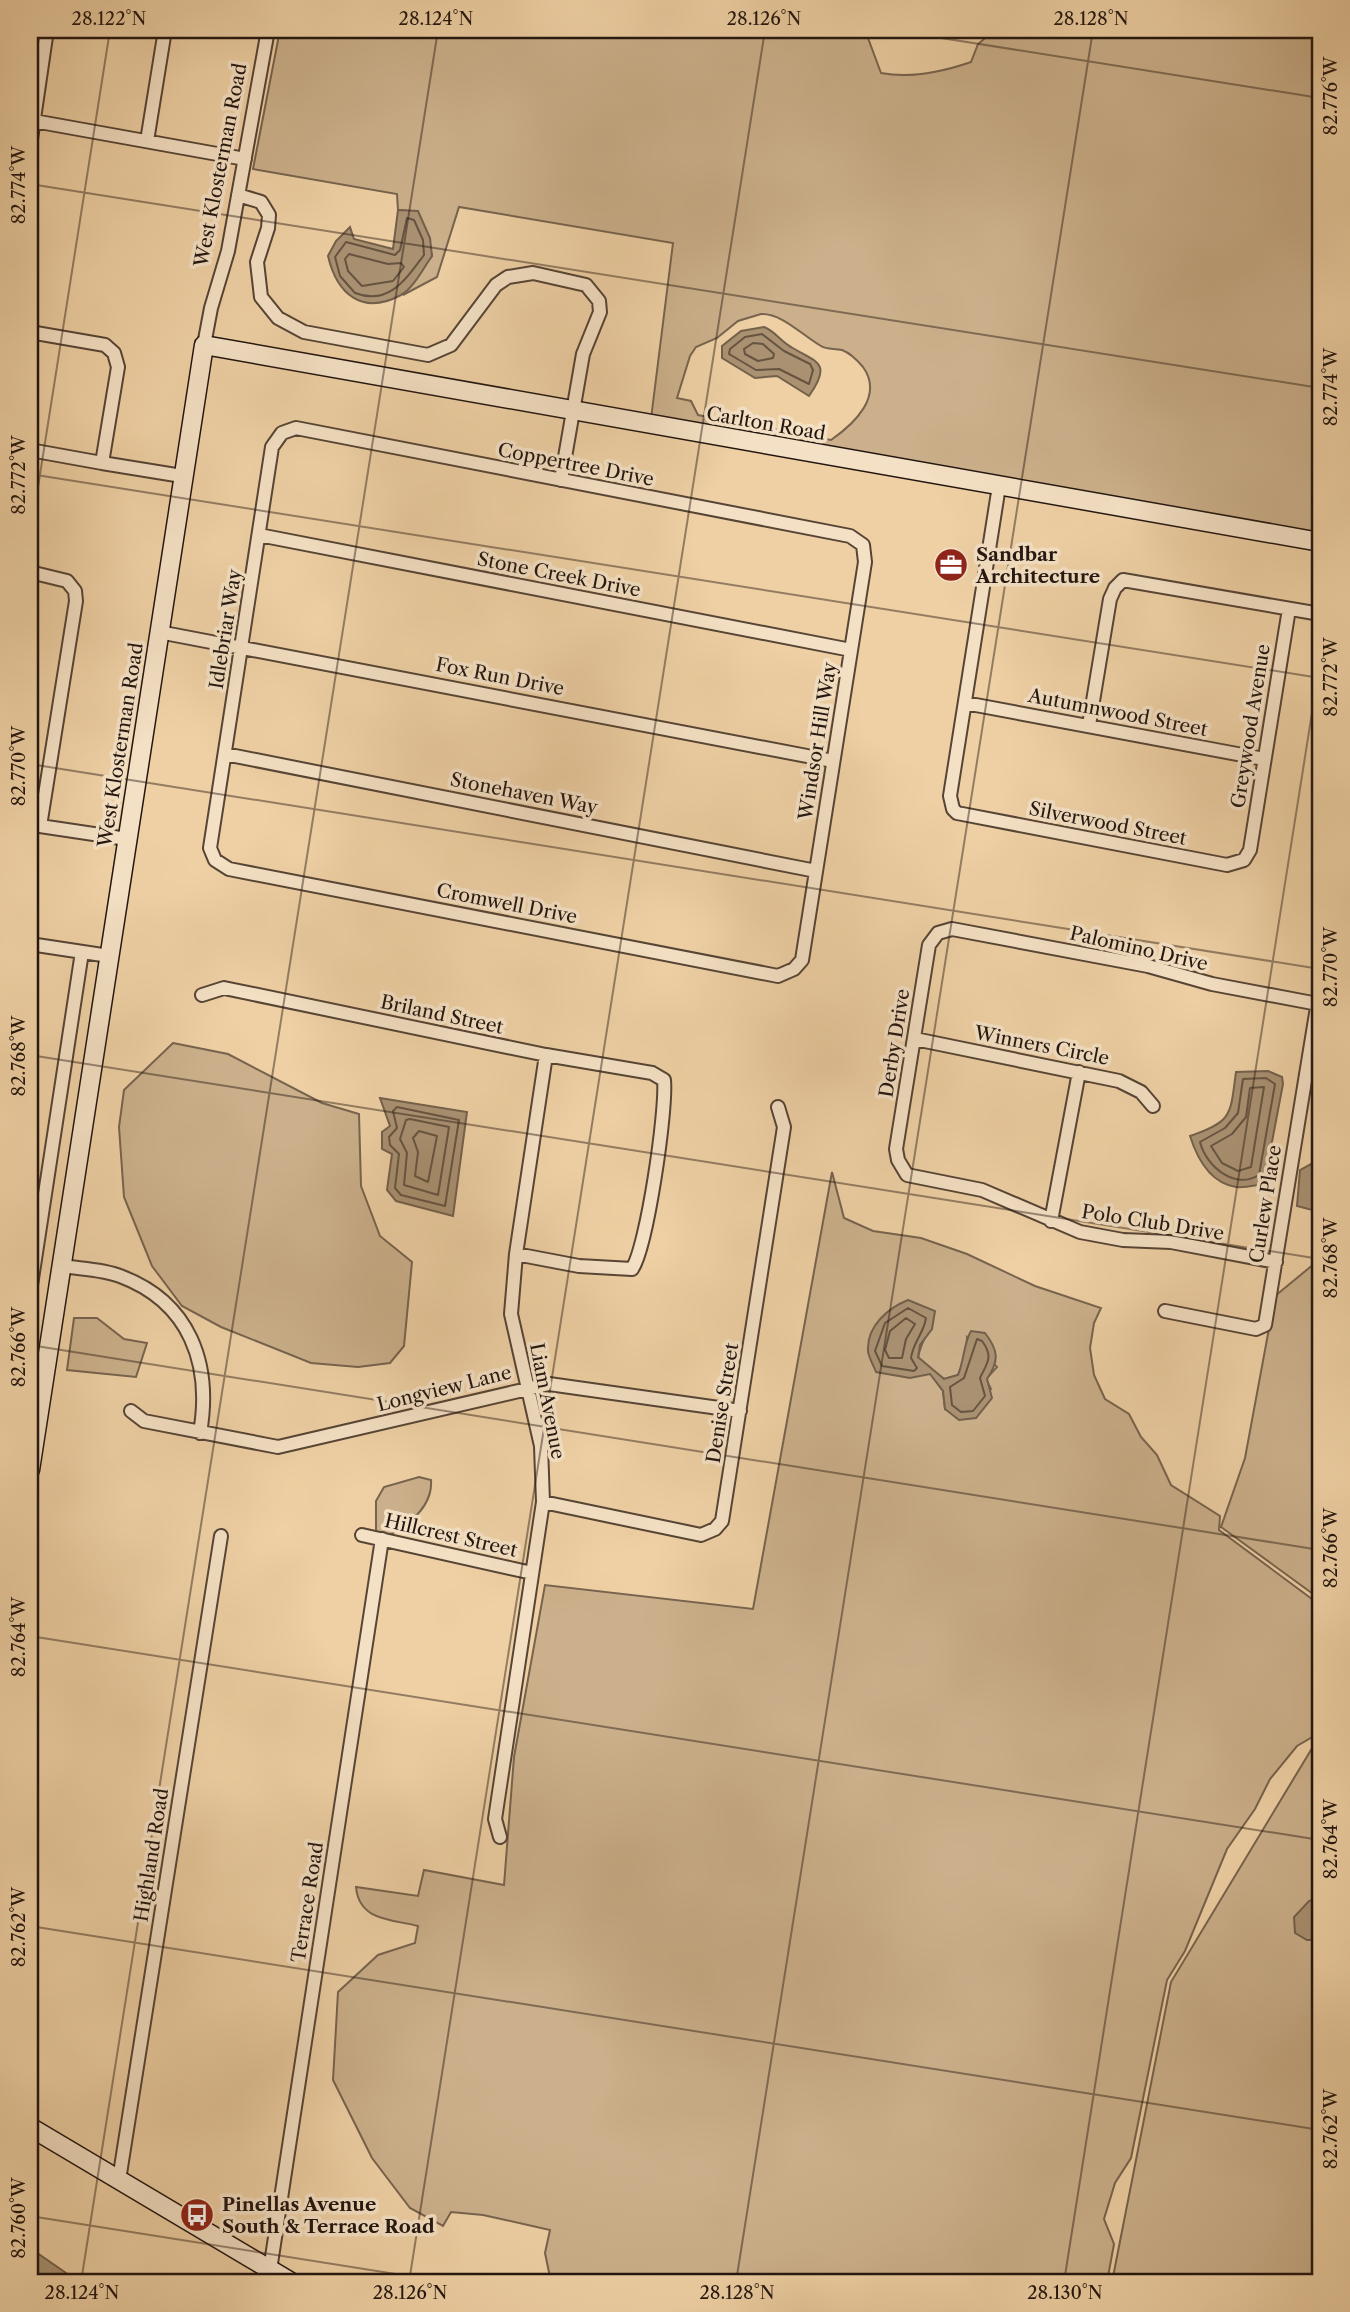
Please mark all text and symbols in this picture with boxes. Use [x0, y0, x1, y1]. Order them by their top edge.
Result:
text: 28.122°N [72, 8, 147, 30]
text: 28.124°N [399, 8, 474, 30]
text: 28.126°N [727, 8, 801, 30]
text: 28.128°N [1053, 8, 1129, 30]
text: 82.776°W [1320, 55, 1342, 135]
street label: West Klosterman Road [189, 61, 252, 270]
text: 82.774°W [8, 144, 30, 224]
text: 82.774°W [1320, 346, 1342, 426]
street label: Carlton Road [705, 402, 828, 445]
text: 82.772°W [8, 434, 30, 515]
street label: Coppertree Drive [496, 438, 656, 491]
place label: Sandbar Architecture [975, 543, 1100, 588]
office icon: Sandbar Architecture [932, 546, 970, 584]
street label: Stone Creek Drive [475, 547, 643, 602]
street label: Idlebriar Way [205, 567, 246, 691]
text: 82.772°W [1320, 636, 1342, 717]
street label: West Klosterman Road [93, 641, 148, 850]
street label: Greywood Avenue [1226, 642, 1275, 810]
street label: Fox Run Drive [434, 653, 566, 700]
street label: Windsor Hill Way [793, 660, 841, 823]
street label: Autumnwood Street [1025, 684, 1210, 741]
text: 82.770°W [8, 725, 30, 806]
street label: Stonehaven Way [448, 768, 600, 819]
street label: Silverwood Street [1027, 797, 1189, 850]
street label: Cromwell Drive [435, 879, 579, 928]
street label: Palomino Drive [1068, 921, 1210, 976]
text: 82.770°W [1320, 926, 1342, 1007]
street label: Derby Drive [875, 987, 914, 1099]
street label: Briland Street [378, 990, 506, 1039]
text: 82.768°W [8, 1014, 30, 1096]
street label: Winners Circle [972, 1021, 1111, 1070]
street label: Curlew Place [1245, 1143, 1286, 1265]
street label: Polo Club Drive [1080, 1200, 1226, 1245]
text: 82.768°W [1320, 1216, 1342, 1298]
text: 82.766°W [8, 1305, 30, 1387]
street label: Liam Avenue [525, 1341, 570, 1461]
street label: Denise Street [702, 1341, 743, 1465]
street label: Longview Lane [375, 1361, 514, 1416]
text: 82.766°W [1320, 1506, 1342, 1588]
street label: Hillcrest Street [382, 1509, 520, 1562]
text: 82.764°W [8, 1595, 30, 1677]
street label: Highland Road [130, 1786, 173, 1924]
text: 82.764°W [1320, 1797, 1342, 1879]
street label: Terrace Road [287, 1840, 328, 1964]
text: 82.762°W [8, 1885, 30, 1967]
text: 82.762°W [1320, 2087, 1342, 2169]
text: 82.760°W [8, 2176, 30, 2259]
place label: Pinellas Avenue South & Terrace Road [222, 2193, 435, 2238]
bus stop icon: Pinellas Avenue South & Terrace Road [178, 2196, 216, 2234]
text: 28.124°N [45, 2282, 120, 2304]
text: 28.126°N [373, 2282, 447, 2304]
text: 28.128°N [699, 2282, 775, 2304]
text: 28.130°N [1027, 2282, 1103, 2304]

